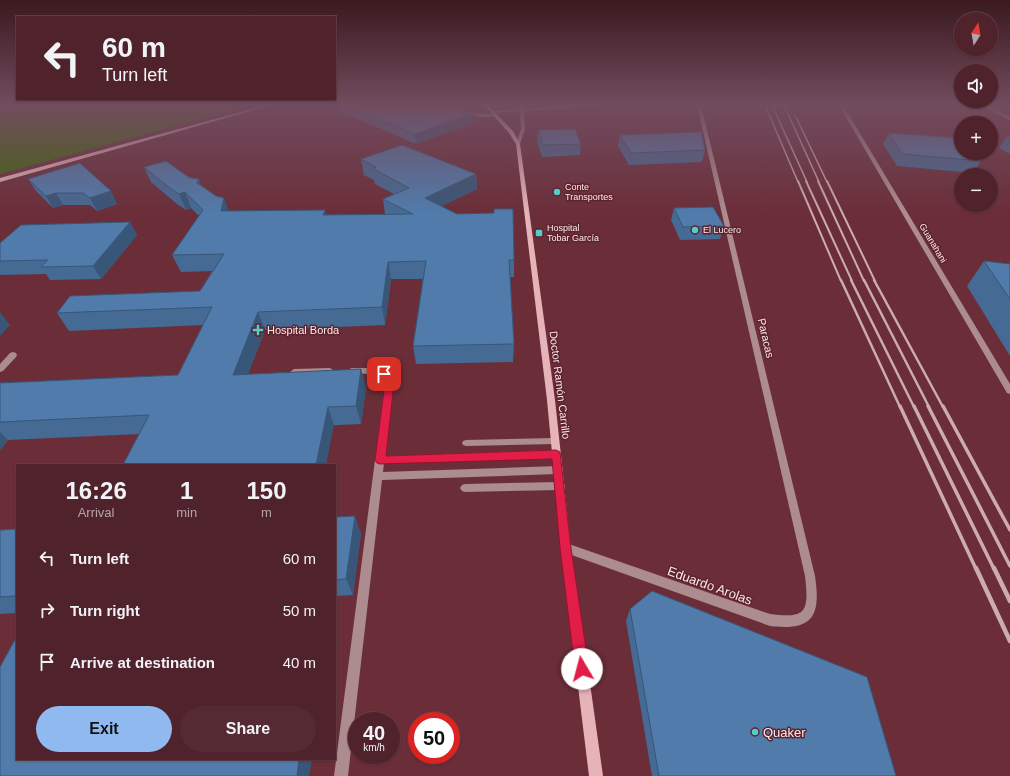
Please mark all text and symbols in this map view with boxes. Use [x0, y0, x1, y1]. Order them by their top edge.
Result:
north arrow [954, 12, 998, 56]
map controls [954, 12, 998, 212]
icon: left [36, 32, 88, 84]
text: 60 m [102, 32, 166, 63]
button: sound [954, 64, 998, 108]
text: Turn left [102, 65, 167, 85]
button: + [954, 116, 998, 160]
button: − [954, 168, 998, 212]
place label: Conte Transportes [565, 182, 613, 202]
marker: Conte Transportes [552, 187, 562, 197]
street label: Guanahani [917, 222, 949, 264]
place label: Hospital Tobar García [547, 223, 599, 243]
marker: El Lucero [690, 225, 700, 235]
place label: El Lucero [703, 225, 741, 235]
marker: Hospital Tobar García [534, 228, 544, 238]
street label: Paracas [756, 317, 776, 359]
marker: Hospital Borda [252, 324, 264, 336]
place label: Hospital Borda [267, 324, 340, 336]
street label: Doctor Ramón Carrillo [547, 330, 573, 440]
pin [367, 357, 401, 391]
icon: arrive [373, 363, 395, 385]
text: 16:26 [65, 477, 127, 504]
text: 1 [180, 477, 193, 504]
text: 150 [247, 477, 287, 504]
text: Arrival [78, 505, 115, 520]
text: min [176, 505, 197, 520]
text: m [261, 505, 272, 520]
icon: left [36, 547, 58, 569]
text: Turn left [70, 550, 129, 567]
text: 60 m [283, 550, 316, 567]
street label: Eduardo Arolas [665, 563, 755, 608]
icon: right [36, 599, 58, 621]
text: Turn right [70, 602, 140, 619]
text: 50 m [283, 602, 316, 619]
position arrow [561, 648, 603, 690]
icon: arrive [36, 651, 58, 673]
text: Arrive at destination [70, 654, 215, 671]
text: 40 m [283, 654, 316, 671]
button: Exit [36, 706, 172, 752]
button: Share [180, 706, 316, 752]
speed limit sign: 50 [408, 712, 460, 764]
text: 40 [363, 722, 385, 744]
place label: Quaker [763, 725, 806, 740]
marker: Quaker [750, 727, 760, 737]
text: km/h [363, 742, 385, 753]

